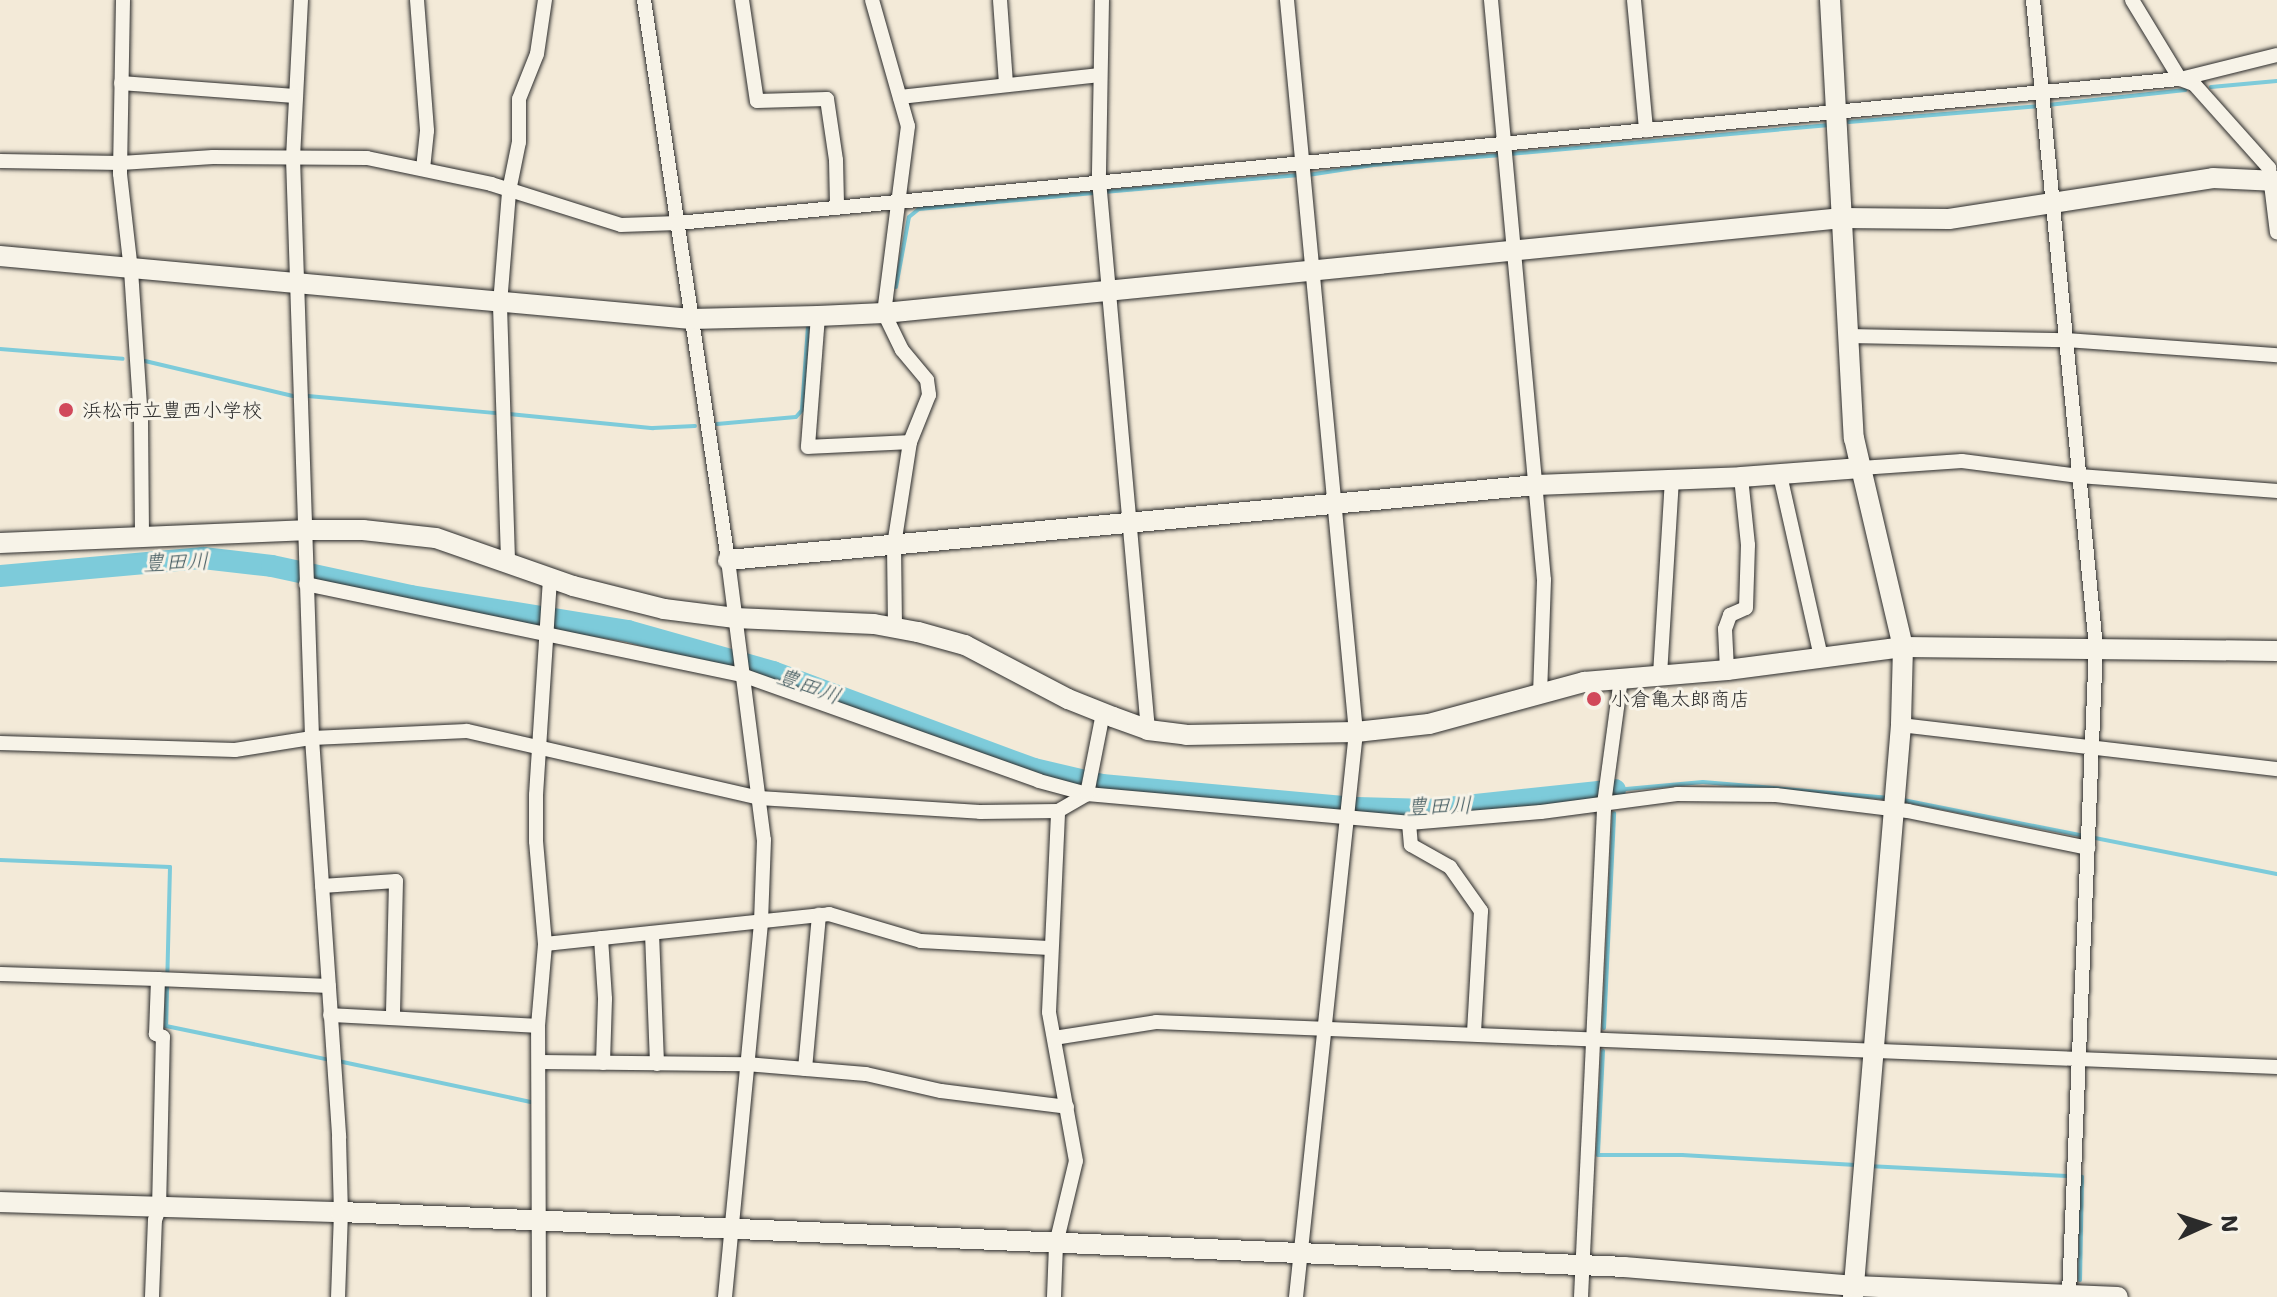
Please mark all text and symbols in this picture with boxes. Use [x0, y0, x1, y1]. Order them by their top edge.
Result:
place label: 浜松市立豊西小学校 [82, 398, 262, 422]
marker: 浜松市立豊西小学校 [57, 401, 75, 419]
water label: 豊田川 [143, 548, 209, 576]
water label: 豊田川 [773, 662, 845, 710]
place label: 小倉亀太郎商店 [1610, 687, 1750, 711]
marker: 小倉亀太郎商店 [1585, 690, 1603, 708]
water label: 豊田川 [1406, 792, 1472, 820]
north arrow [2165, 1185, 2245, 1265]
text: N [2215, 1214, 2244, 1233]

